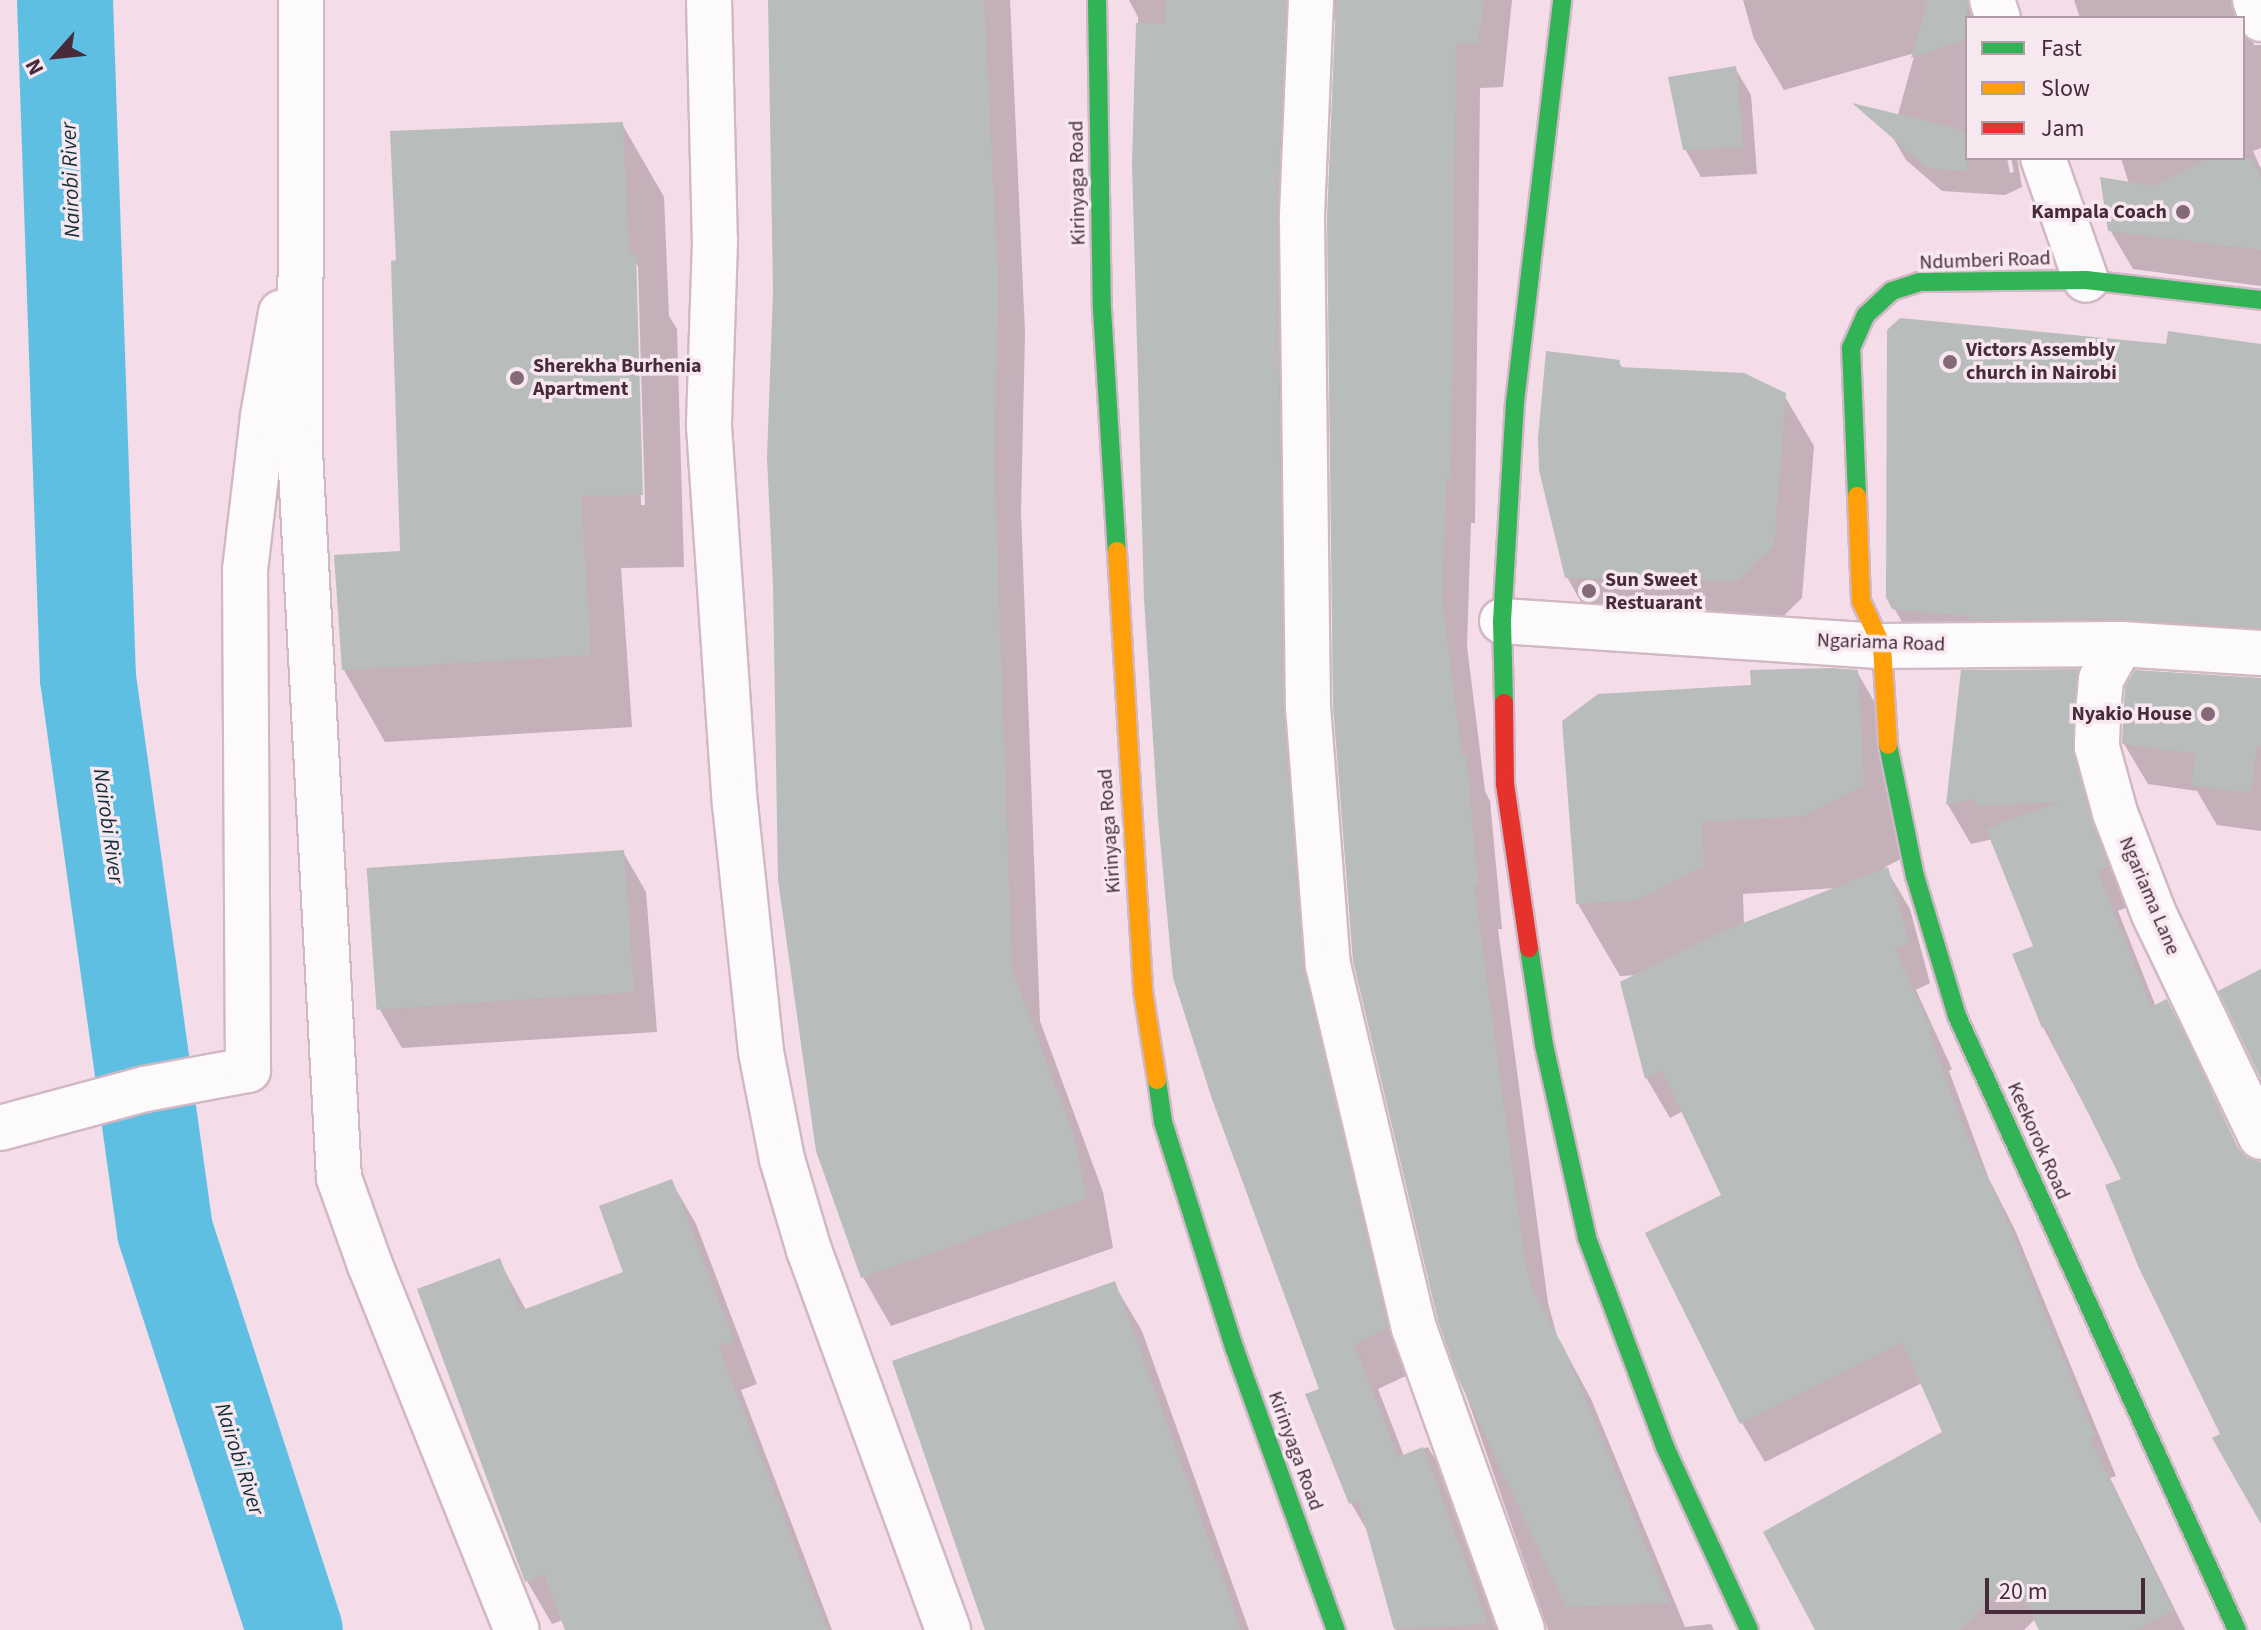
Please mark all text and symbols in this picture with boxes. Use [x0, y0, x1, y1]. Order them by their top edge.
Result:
north arrow [16, 16, 96, 96]
legend [1965, 16, 2245, 160]
text: Fast [2041, 31, 2082, 66]
text: N [17, 53, 52, 81]
text: Slow [2041, 71, 2090, 106]
text: Jam [2041, 111, 2085, 146]
street label: Kirinyaga Road [1065, 120, 1091, 246]
water label: Nairobi River [56, 122, 86, 238]
place label: Kampala Coach [2031, 200, 2167, 224]
marker: Kampala Coach [2174, 203, 2192, 221]
street label: Ndumberi Road [1919, 247, 2051, 275]
place label: Victors Assembly church in Nairobi [1966, 338, 2117, 385]
marker: Victors Assembly church in Nairobi [1941, 353, 1959, 371]
place label: Sherekha Burhenia Apartment [533, 354, 702, 401]
marker: Sherekha Burhenia Apartment [508, 369, 526, 387]
place label: Sun Sweet Restuarant [1605, 568, 1702, 615]
marker: Sun Sweet Restuarant [1580, 582, 1598, 600]
street label: Ngariama Road [1816, 629, 1946, 657]
place label: Nyakio House [2071, 702, 2192, 726]
marker: Nyakio House [2199, 705, 2217, 723]
water label: Nairobi River [87, 767, 129, 885]
street label: Kirinyaga Road [1094, 768, 1126, 894]
street label: Ngariama Lane [2113, 833, 2185, 959]
street label: Keekorok Road [2001, 1079, 2075, 1203]
street label: Kirinyaga Road [1262, 1388, 1328, 1514]
water label: Nairobi River [209, 1400, 269, 1518]
scale bar [1989, 1562, 2149, 1612]
text: 20 m [1999, 1574, 2048, 1609]

